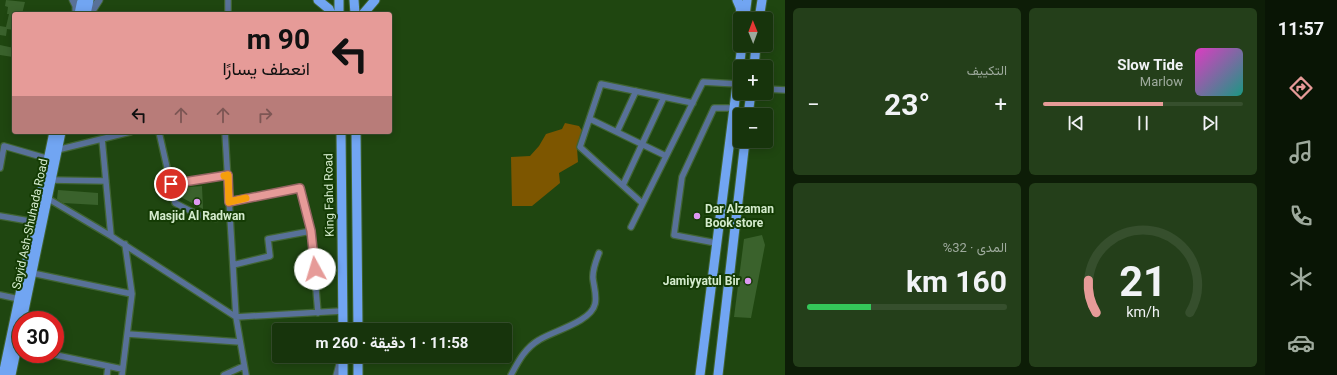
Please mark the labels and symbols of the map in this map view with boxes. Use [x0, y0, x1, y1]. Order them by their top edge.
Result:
north arrow [733, 12, 773, 52]
street label: King Fahd Road [321, 153, 337, 237]
street label: Sayid Ash-Shuhada Road [9, 157, 51, 291]
pin [154, 167, 188, 201]
marker: Masjid Al Radwan [192, 197, 202, 207]
place label: Dar Alzaman Book store [705, 202, 774, 230]
place label: Masjid Al Radwan [149, 209, 245, 223]
marker: Dar Alzaman Book store [692, 211, 702, 221]
position arrow [294, 248, 336, 290]
place label: Jamiyyatul Bir [663, 274, 741, 288]
marker: Jamiyyatul Bir [743, 276, 753, 286]
speed limit sign: 30 [12, 311, 64, 363]

